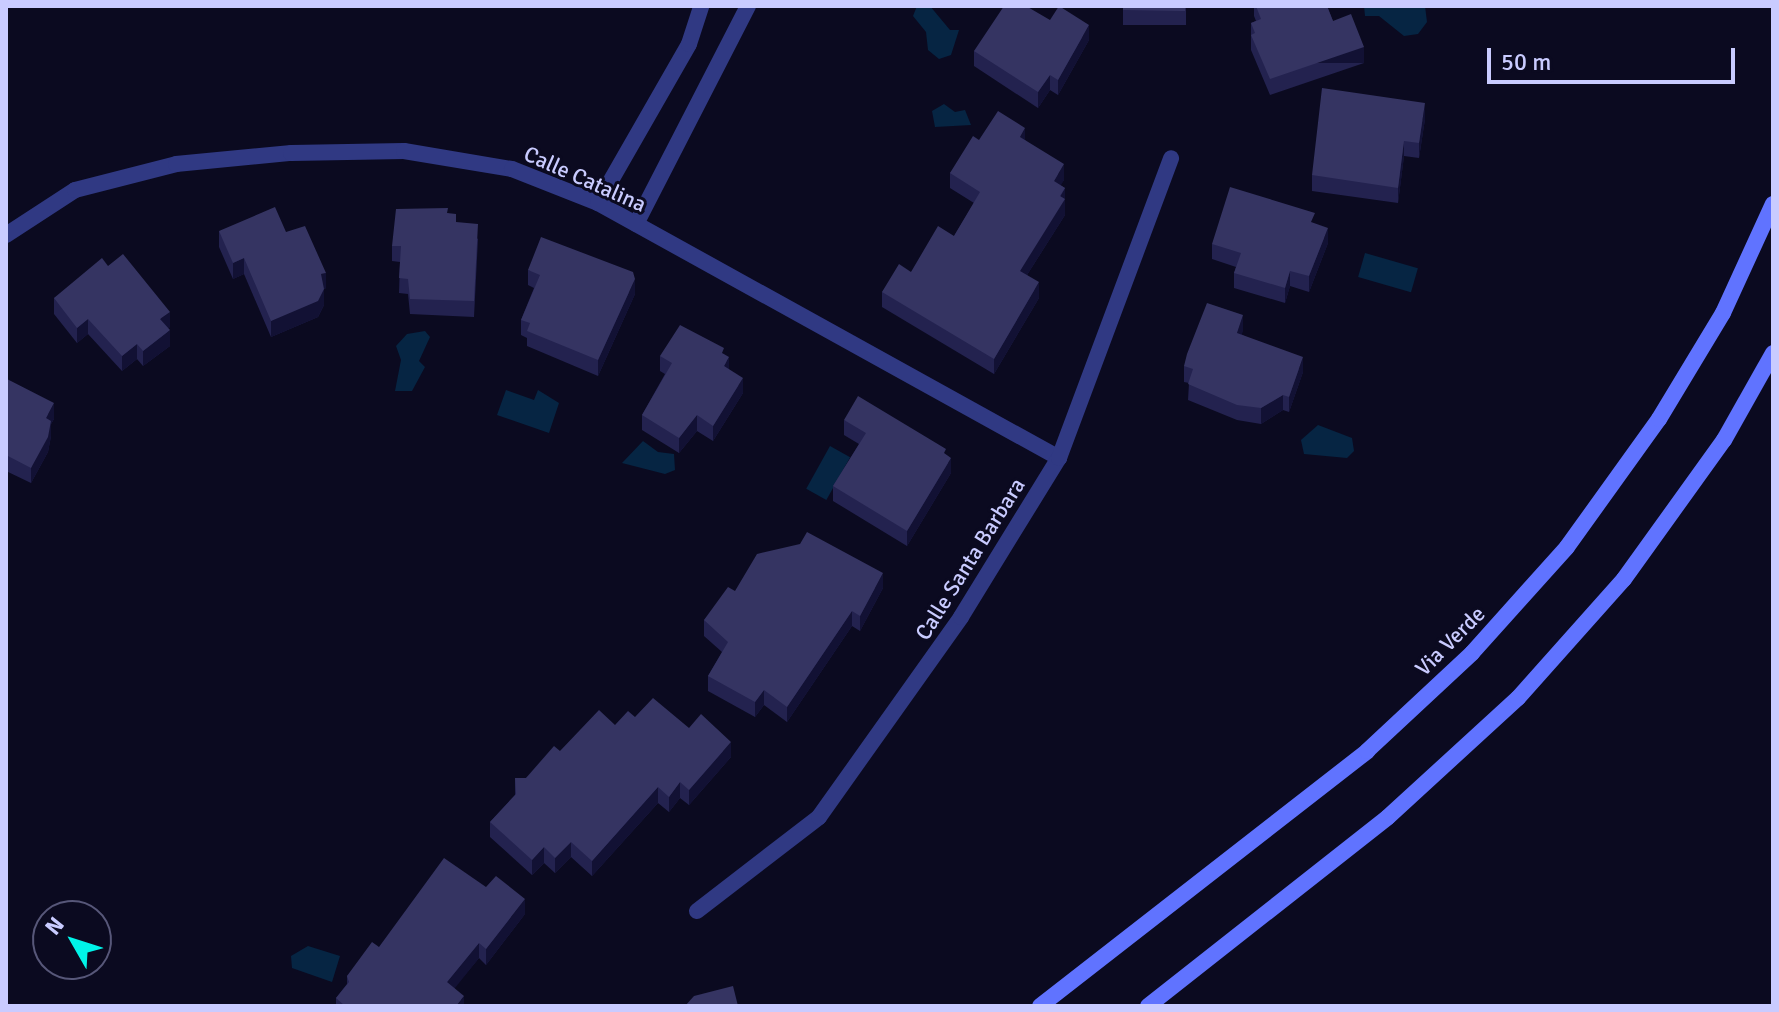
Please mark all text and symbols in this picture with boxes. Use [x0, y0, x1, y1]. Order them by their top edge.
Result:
scale bar [1491, 32, 1739, 82]
text: 50 m [1501, 47, 1551, 77]
street label: Calle Catalina [520, 140, 650, 218]
street label: Calle Santa Barbara [910, 473, 1030, 645]
street label: Via Verde [1410, 601, 1490, 681]
north arrow [32, 900, 112, 980]
text: N [39, 911, 70, 940]

